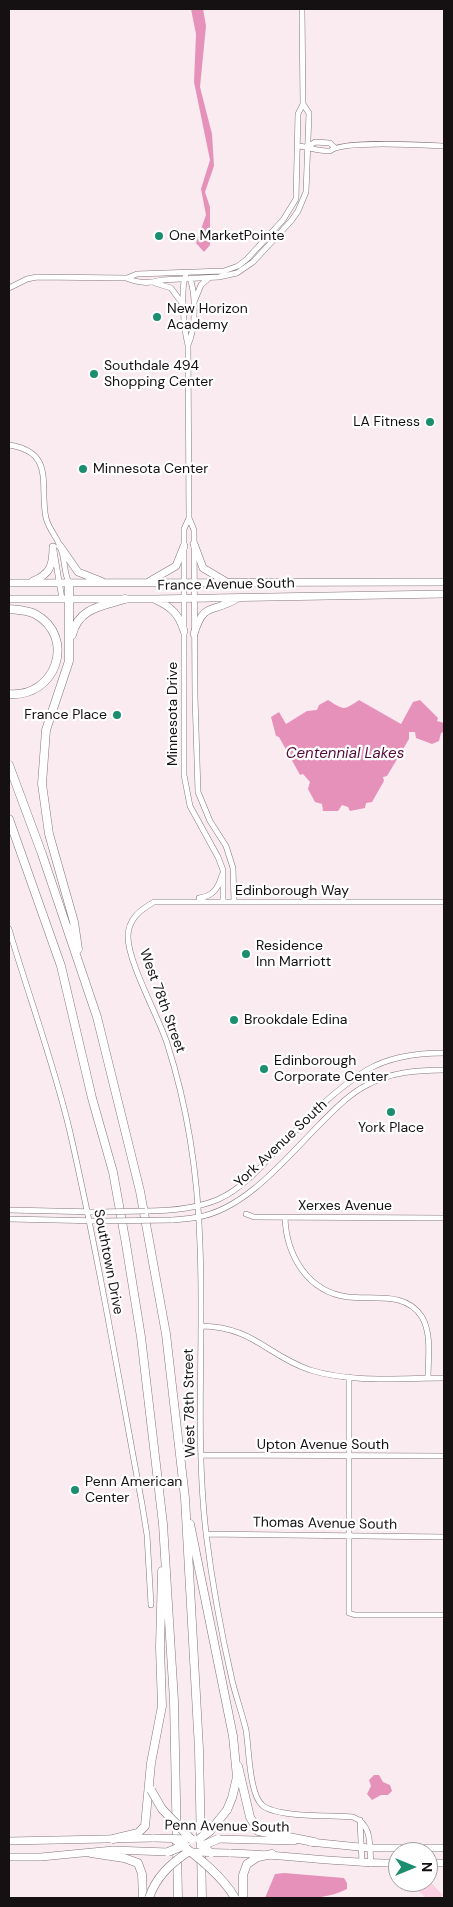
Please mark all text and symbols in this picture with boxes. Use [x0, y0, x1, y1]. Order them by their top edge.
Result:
place label: One MarketPointe [169, 228, 285, 244]
marker: One MarketPointe [153, 230, 165, 242]
place label: New Horizon Academy [167, 301, 248, 334]
marker: New Horizon Academy [151, 311, 163, 323]
place label: Southdale 494 Shopping Center [104, 358, 213, 391]
marker: Southdale 494 Shopping Center [88, 368, 100, 380]
place label: LA Fitness [353, 414, 420, 430]
marker: LA Fitness [424, 416, 436, 428]
place label: Minnesota Center [93, 461, 208, 477]
marker: Minnesota Center [77, 463, 89, 475]
street label: France Avenue South [157, 575, 295, 595]
street label: Minnesota Drive [165, 662, 181, 766]
place label: France Place [24, 707, 107, 723]
marker: France Place [111, 709, 123, 721]
water label: Centennial Lakes [286, 745, 404, 763]
street label: Edinborough Way [235, 883, 349, 899]
place label: Residence Inn Marriott [256, 938, 331, 970]
street label: West 78th Street [135, 947, 189, 1055]
marker: Residence Inn Marriott [240, 948, 252, 960]
place label: Brookdale Edina [244, 1012, 347, 1028]
marker: Brookdale Edina [228, 1014, 240, 1026]
place label: Edinborough Corporate Center [274, 1053, 389, 1086]
marker: Edinborough Corporate Center [258, 1063, 270, 1075]
street label: York Avenue South [231, 1097, 331, 1191]
marker: York Place [385, 1106, 397, 1118]
place label: York Place [358, 1120, 424, 1136]
street label: Xerxes Avenue [298, 1198, 392, 1214]
street label: Southtown Drive [90, 1208, 126, 1316]
street label: West 78th Street [181, 1348, 199, 1458]
street label: Upton Avenue South [257, 1437, 389, 1453]
place label: Penn American Center [85, 1474, 182, 1506]
marker: Penn American Center [69, 1484, 81, 1496]
street label: Thomas Avenue South [253, 1514, 397, 1534]
street label: Penn Avenue South [164, 1818, 290, 1836]
north arrow [388, 1842, 438, 1892]
text: N [418, 1862, 436, 1872]

